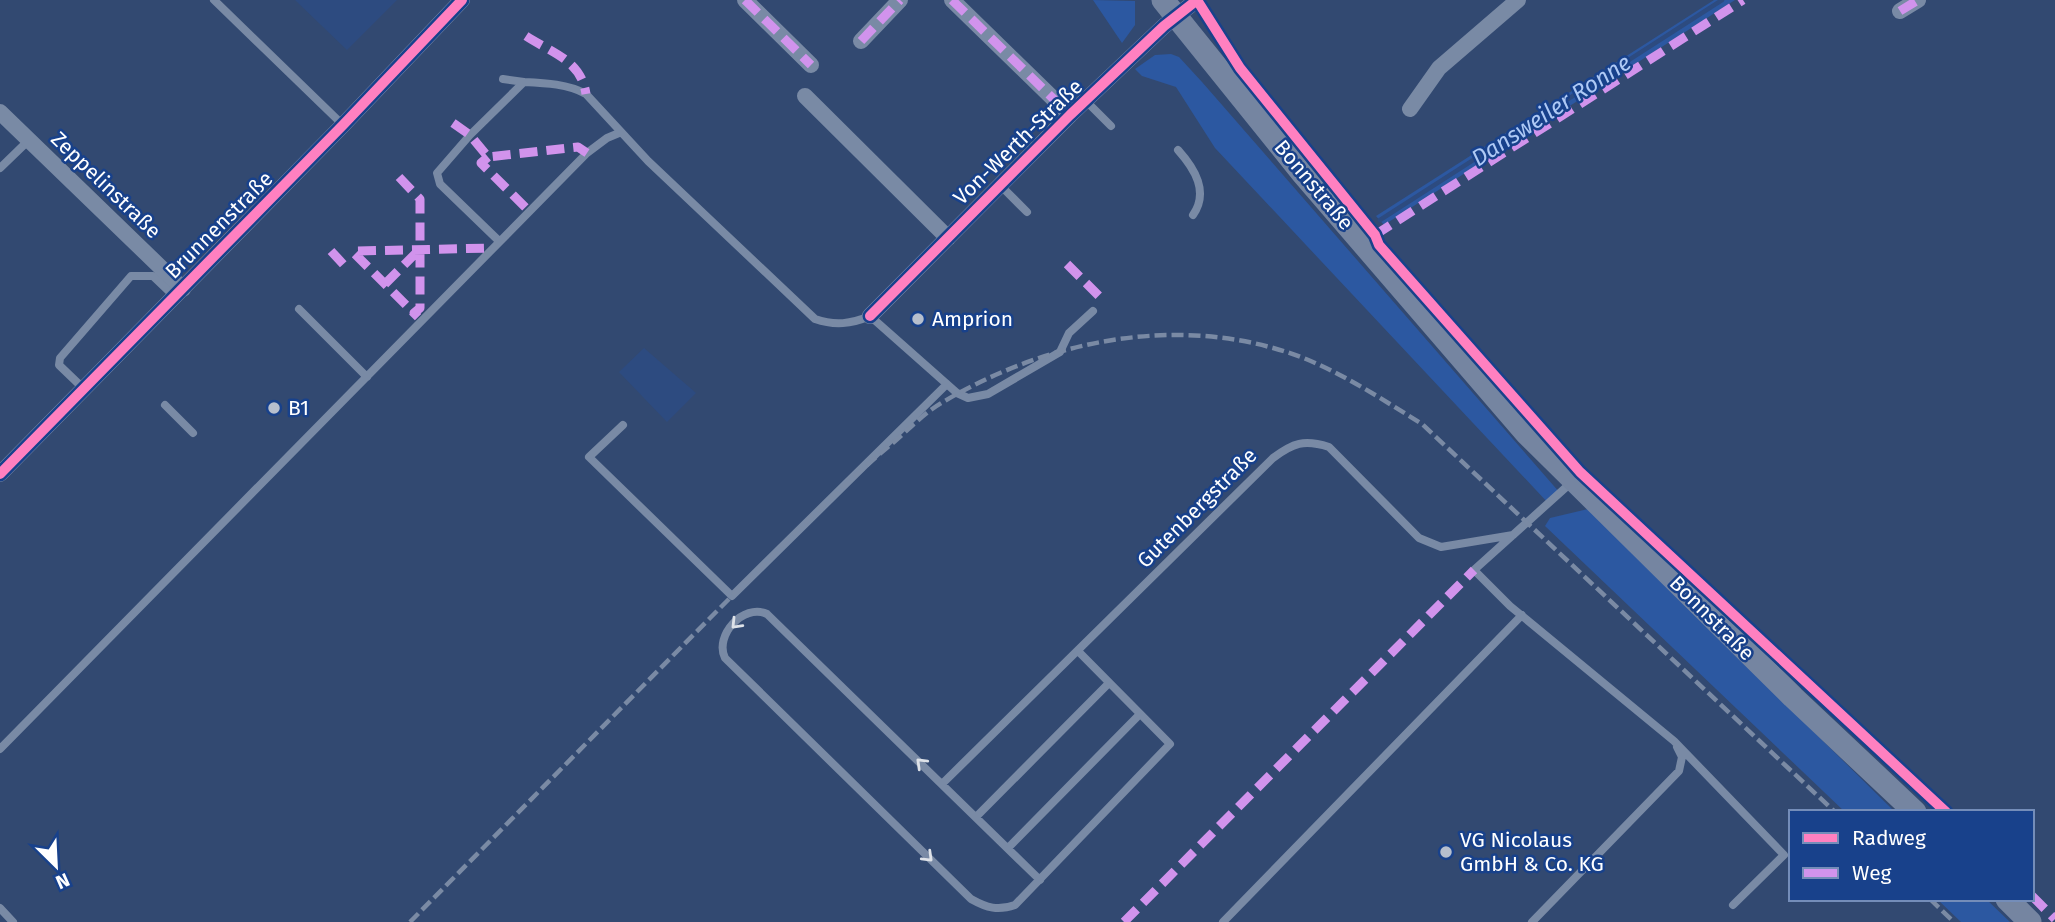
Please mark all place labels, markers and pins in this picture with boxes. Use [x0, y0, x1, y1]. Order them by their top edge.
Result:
place label: Amprion [932, 306, 1013, 332]
marker: Amprion [910, 311, 926, 327]
place label: B1 [288, 395, 309, 421]
marker: B1 [266, 400, 282, 416]
place label: VG Nicolaus GmbH & Co. KG [1460, 827, 1604, 877]
marker: VG Nicolaus GmbH & Co. KG [1438, 844, 1454, 860]

